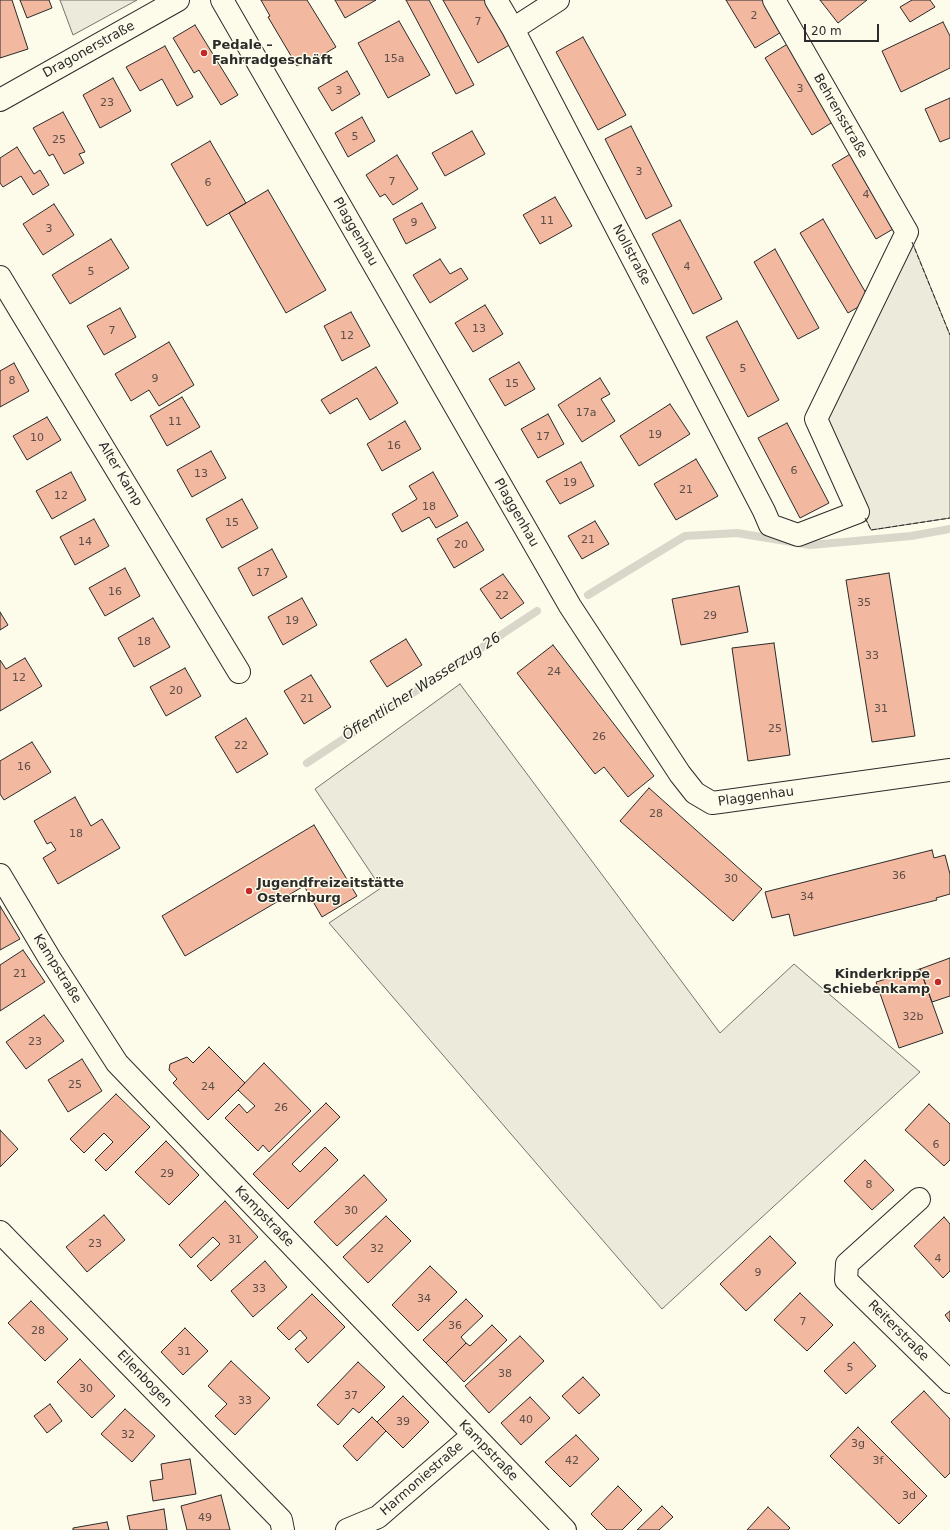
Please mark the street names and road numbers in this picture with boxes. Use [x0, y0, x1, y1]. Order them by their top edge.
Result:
street label: Dragonerstraße [40, 18, 138, 82]
street label: Behrensstraße [810, 71, 870, 161]
street label: Plaggenhau [329, 195, 381, 269]
street label: Nollstraße [609, 222, 653, 288]
street label: Alter Kamp [95, 439, 145, 509]
street label: Plaggenhau [490, 476, 542, 550]
street label: Plaggenhau [717, 784, 795, 810]
street label: Kampstraße [30, 932, 84, 1006]
street label: Kampstraße [231, 1183, 297, 1251]
street label: Reiterstraße [864, 1297, 932, 1365]
street label: Ellenbogen [113, 1348, 175, 1410]
street label: Kampstraße [455, 1417, 521, 1485]
street label: Harmoniestraße [377, 1439, 467, 1519]

